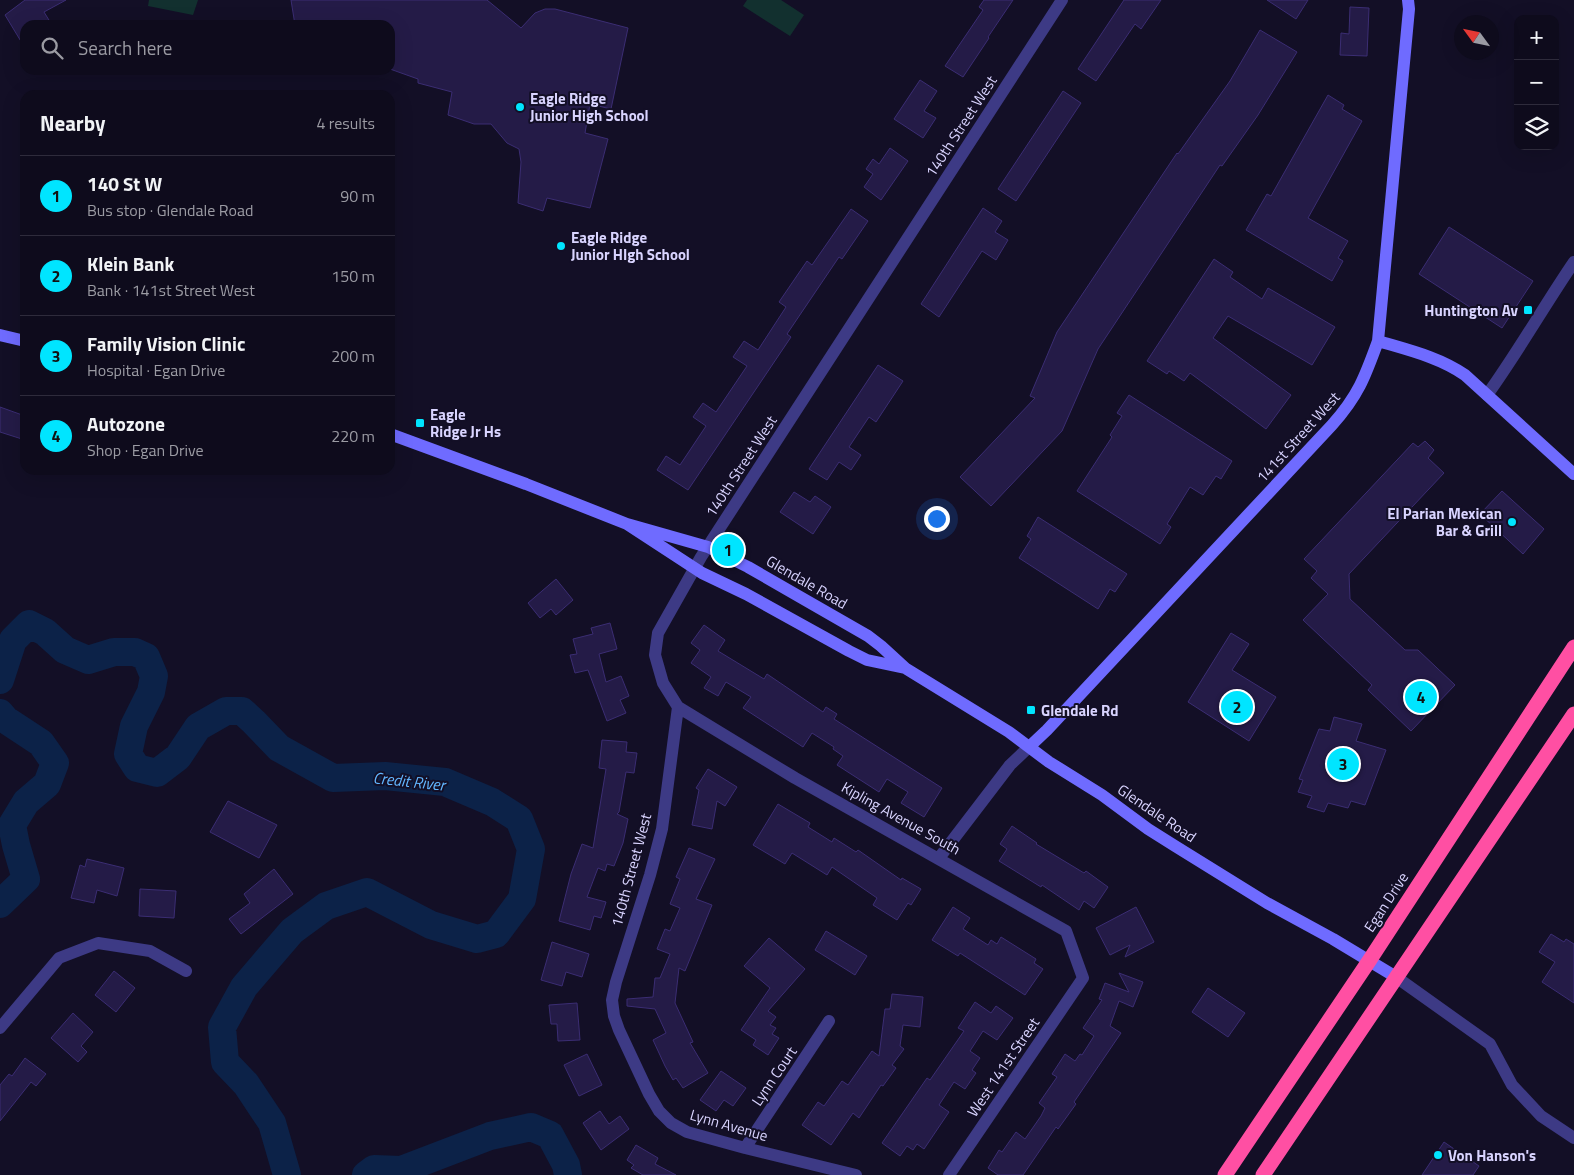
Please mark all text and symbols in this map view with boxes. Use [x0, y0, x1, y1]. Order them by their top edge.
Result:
north arrow [1454, 15, 1499, 60]
map controls [1514, 15, 1559, 150]
button: + [1514, 15, 1559, 60]
search box [20, 20, 395, 75]
text: Search here [78, 33, 172, 62]
icon: search [38, 34, 66, 62]
button: − [1514, 60, 1559, 105]
street label: 140th Street West [920, 70, 1003, 181]
place label: Eagle Ridge Junior High School [530, 87, 649, 127]
marker: Eagle Ridge Junior High School [514, 101, 526, 113]
button: layers [1514, 105, 1559, 150]
text: Nearby [40, 107, 105, 139]
text: 4 results [316, 111, 375, 135]
text: 140 St W [87, 169, 162, 198]
text: 1 [52, 184, 60, 208]
text: 90 m [340, 184, 375, 208]
text: Bus stop · Glendale Road [87, 198, 253, 222]
place label: Eagle Ridge Junior HIgh School [571, 226, 690, 266]
marker: Eagle Ridge Junior HIgh School [555, 240, 567, 252]
text: Klein Bank [87, 249, 174, 278]
text: 2 [52, 264, 60, 288]
text: 150 m [331, 264, 375, 288]
text: Bank · 141st Street West [87, 278, 255, 302]
place label: Huntington Av [1424, 299, 1519, 322]
marker: Huntington Av [1522, 304, 1534, 316]
text: Family Vision Clinic [87, 329, 245, 358]
text: 3 [52, 344, 60, 368]
text: 200 m [331, 344, 375, 368]
text: Hospital · Egan Drive [87, 358, 225, 382]
street label: 141st Street West [1251, 386, 1346, 488]
place label: Eagle Ridge Jr Hs [430, 403, 501, 443]
text: Autozone [87, 409, 165, 438]
street label: 140th Street West [700, 410, 783, 521]
marker: Eagle Ridge Jr Hs [414, 417, 426, 429]
text: 4 [52, 424, 60, 448]
text: 220 m [331, 424, 375, 448]
text: Shop · Egan Drive [87, 438, 204, 462]
place label: El Parian Mexican Bar & Grill [1387, 502, 1502, 542]
your location [924, 506, 950, 532]
marker: El Parian Mexican Bar & Grill [1506, 516, 1518, 528]
pin: 1 [712, 531, 744, 569]
street label: Glendale Road [762, 549, 852, 615]
pin: 4 [1405, 678, 1437, 716]
pin: 2 [1221, 688, 1253, 726]
place label: Glendale Rd [1041, 699, 1119, 722]
marker: Glendale Rd [1025, 704, 1037, 716]
pin: 3 [1327, 745, 1359, 783]
water label: Credit River [372, 765, 448, 797]
street label: Kipling Avenue South [837, 776, 965, 860]
street label: Glendale Road [1113, 778, 1201, 848]
street label: 140th Street West [605, 810, 657, 929]
street label: Egan Drive [1358, 867, 1414, 937]
street label: West 141st Street [961, 1012, 1045, 1121]
street label: Lynn Court [746, 1041, 803, 1110]
street label: Lynn Avenue [687, 1103, 771, 1147]
place label: Von Hanson's [1448, 1144, 1536, 1167]
marker: Von Hanson's [1432, 1149, 1444, 1161]

